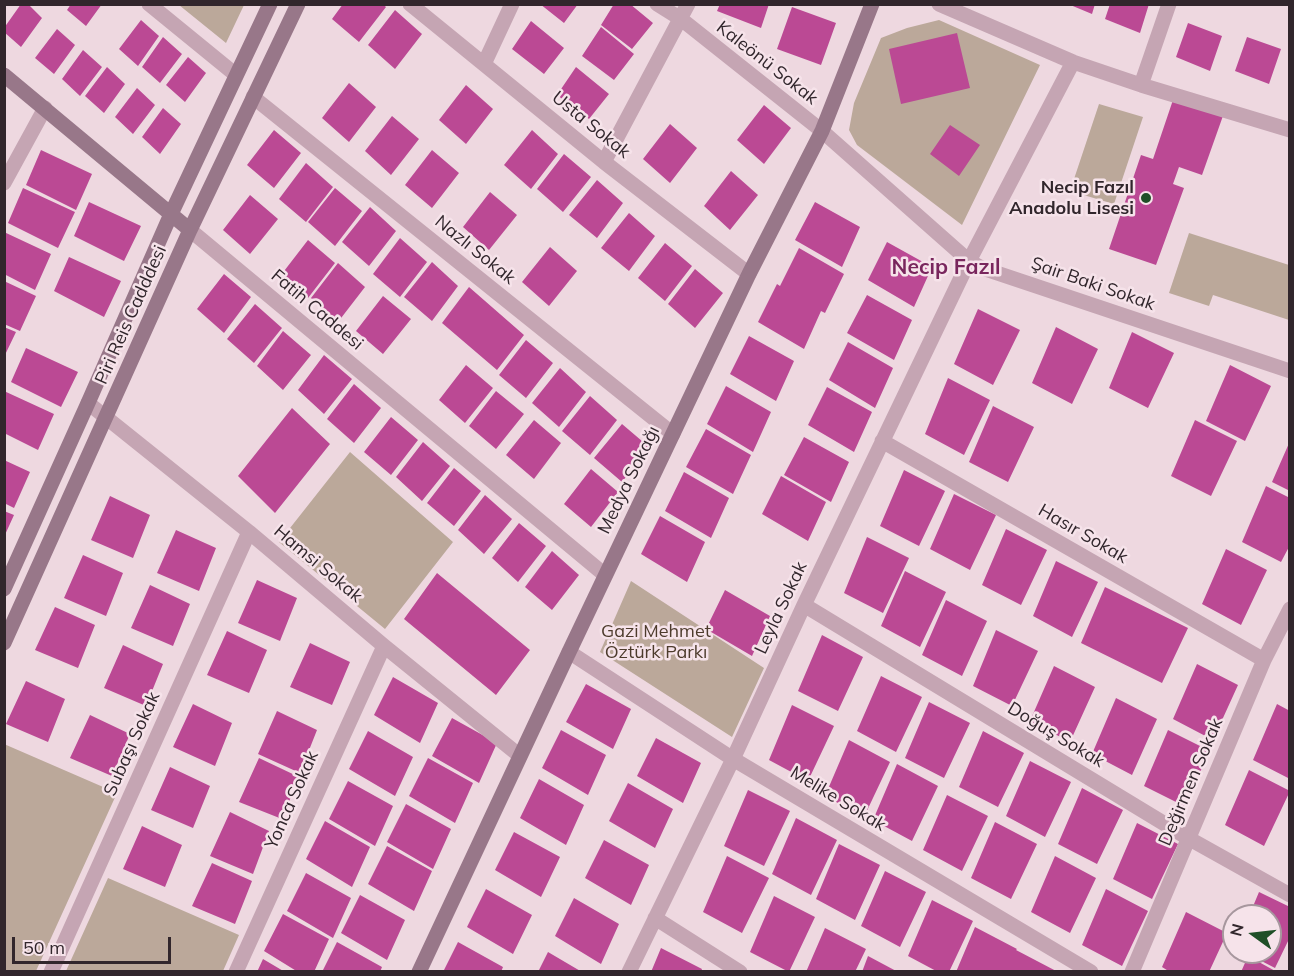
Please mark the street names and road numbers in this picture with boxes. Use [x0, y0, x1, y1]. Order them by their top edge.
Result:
street label: Kaleönü Sokak [712, 17, 822, 109]
street label: Usta Sokak [547, 87, 635, 163]
street label: Nazlı Sokak [430, 211, 520, 289]
street label: Piri Reis Cadddesi [91, 242, 171, 388]
street label: Şair Baki Sokak [1028, 253, 1158, 315]
street label: Fatih Caddesi [266, 265, 368, 355]
street label: Medya Sokağı [594, 422, 664, 538]
street label: Hasır Sokak [1034, 500, 1132, 568]
street label: Hamsi Sokak [269, 521, 367, 607]
street label: Leyla Sokak [750, 558, 812, 658]
street label: Subaşı Sokak [99, 689, 165, 799]
street label: Doğuş Sokak [1004, 698, 1108, 772]
street label: Değirmen Sokak [1154, 715, 1228, 849]
street label: Yonca Sokak [261, 747, 323, 853]
street label: Melike Sokak [786, 762, 890, 836]

